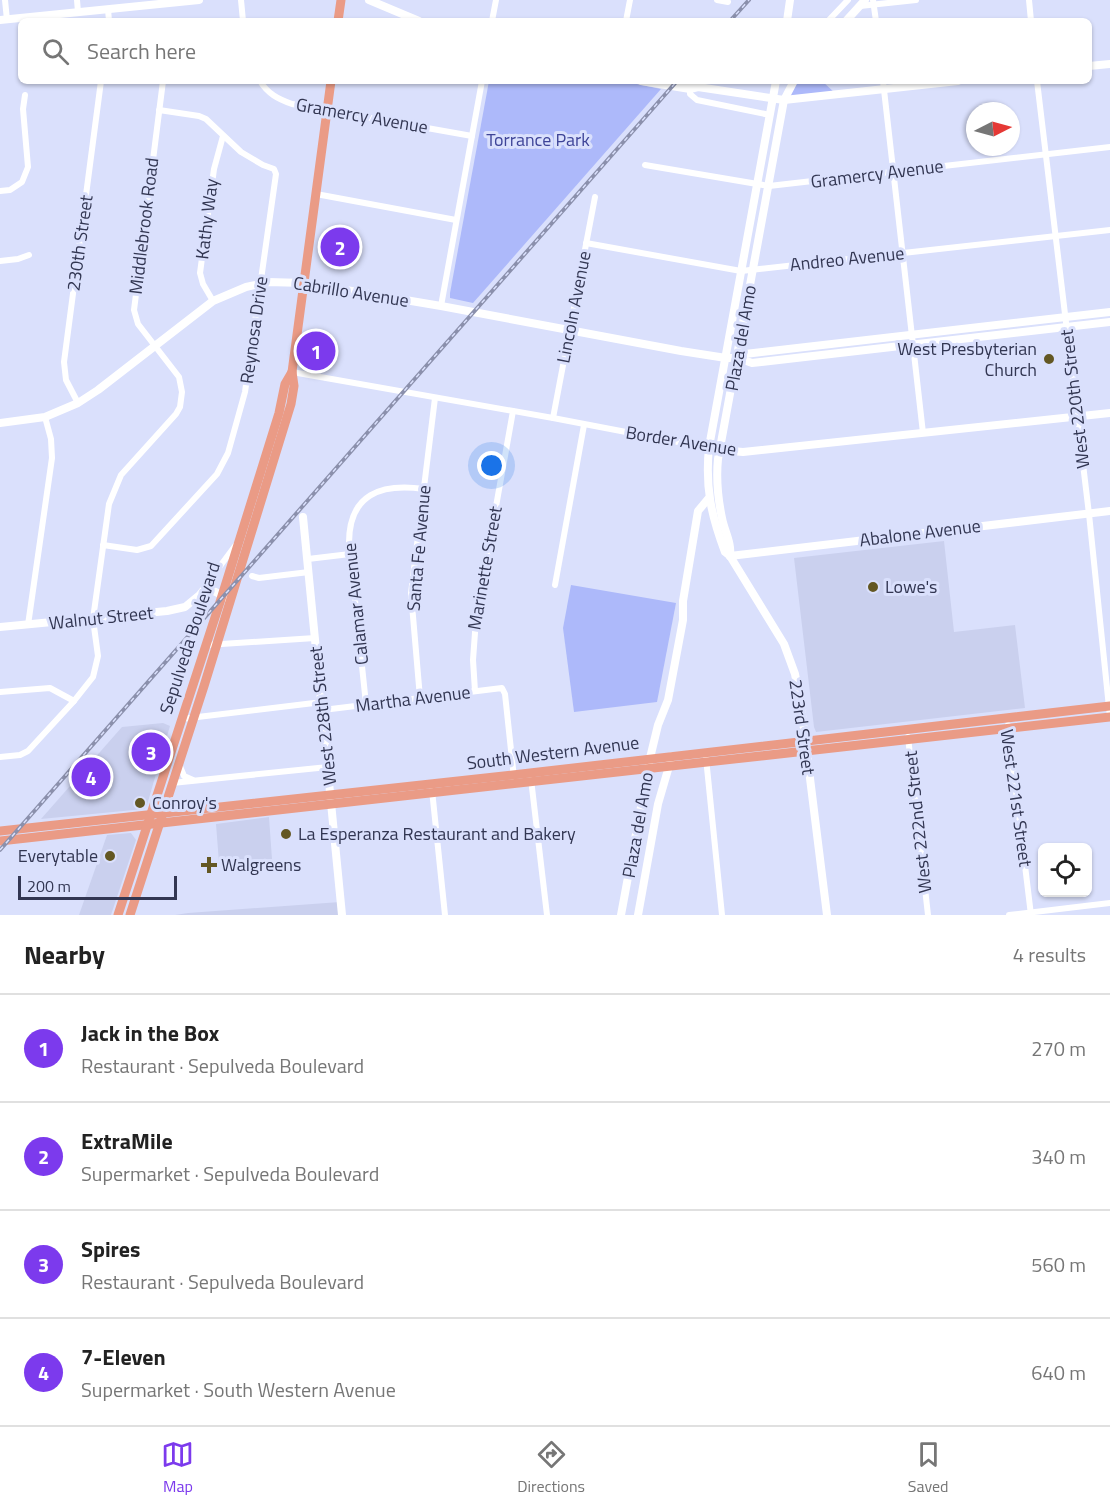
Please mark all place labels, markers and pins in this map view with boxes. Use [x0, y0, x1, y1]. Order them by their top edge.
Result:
pin: 2 [320, 224, 360, 270]
pin: 1 [296, 328, 336, 374]
place label: West Presbyterian Church [897, 335, 1037, 383]
marker: West Presbyterian Church [1042, 352, 1056, 366]
place label: Lowe's [885, 573, 937, 600]
marker: Lowe's [866, 580, 880, 594]
pin: 3 [132, 730, 170, 774]
pin: 4 [72, 754, 110, 800]
place label: Conroy's [152, 789, 217, 816]
marker: Conroy's [133, 796, 147, 810]
place label: La Esperanza Restaurant and Bakery [298, 820, 576, 847]
marker: La Esperanza Restaurant and Bakery [279, 827, 293, 841]
place label: Everytable [18, 842, 98, 869]
marker: Everytable [103, 849, 117, 863]
place label: Walgreens [221, 851, 301, 878]
marker: Walgreens [202, 858, 216, 872]

